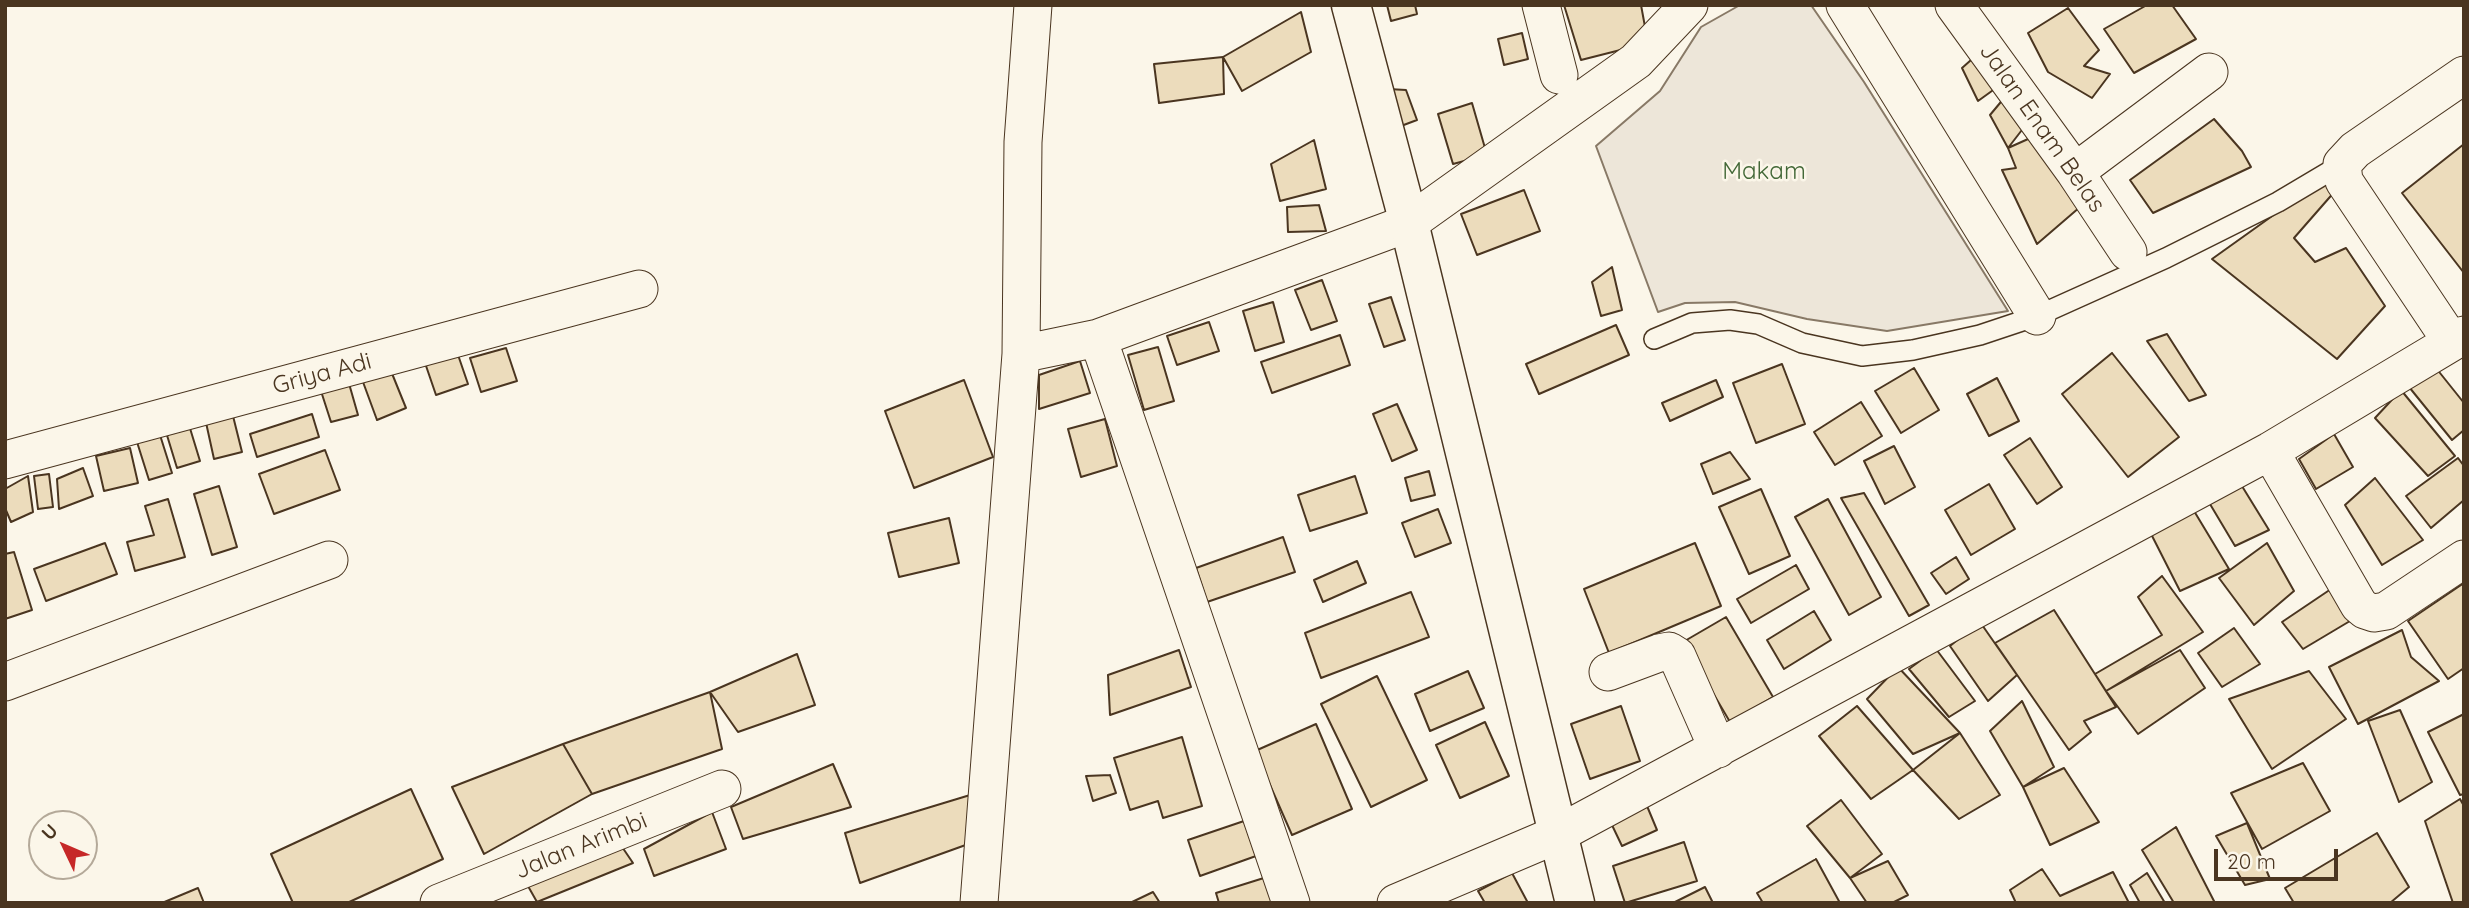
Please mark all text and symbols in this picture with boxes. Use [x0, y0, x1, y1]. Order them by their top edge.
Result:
street label: Jalan Enam Belas [1973, 38, 2111, 218]
park label: Makam [1722, 158, 1806, 186]
street label: Griya Adi [269, 347, 375, 401]
street label: Jalan Arimbi [511, 806, 651, 886]
north arrow [28, 810, 98, 880]
text: U [36, 819, 63, 845]
scale bar [2217, 834, 2341, 878]
text: 20 m [2227, 848, 2276, 874]

